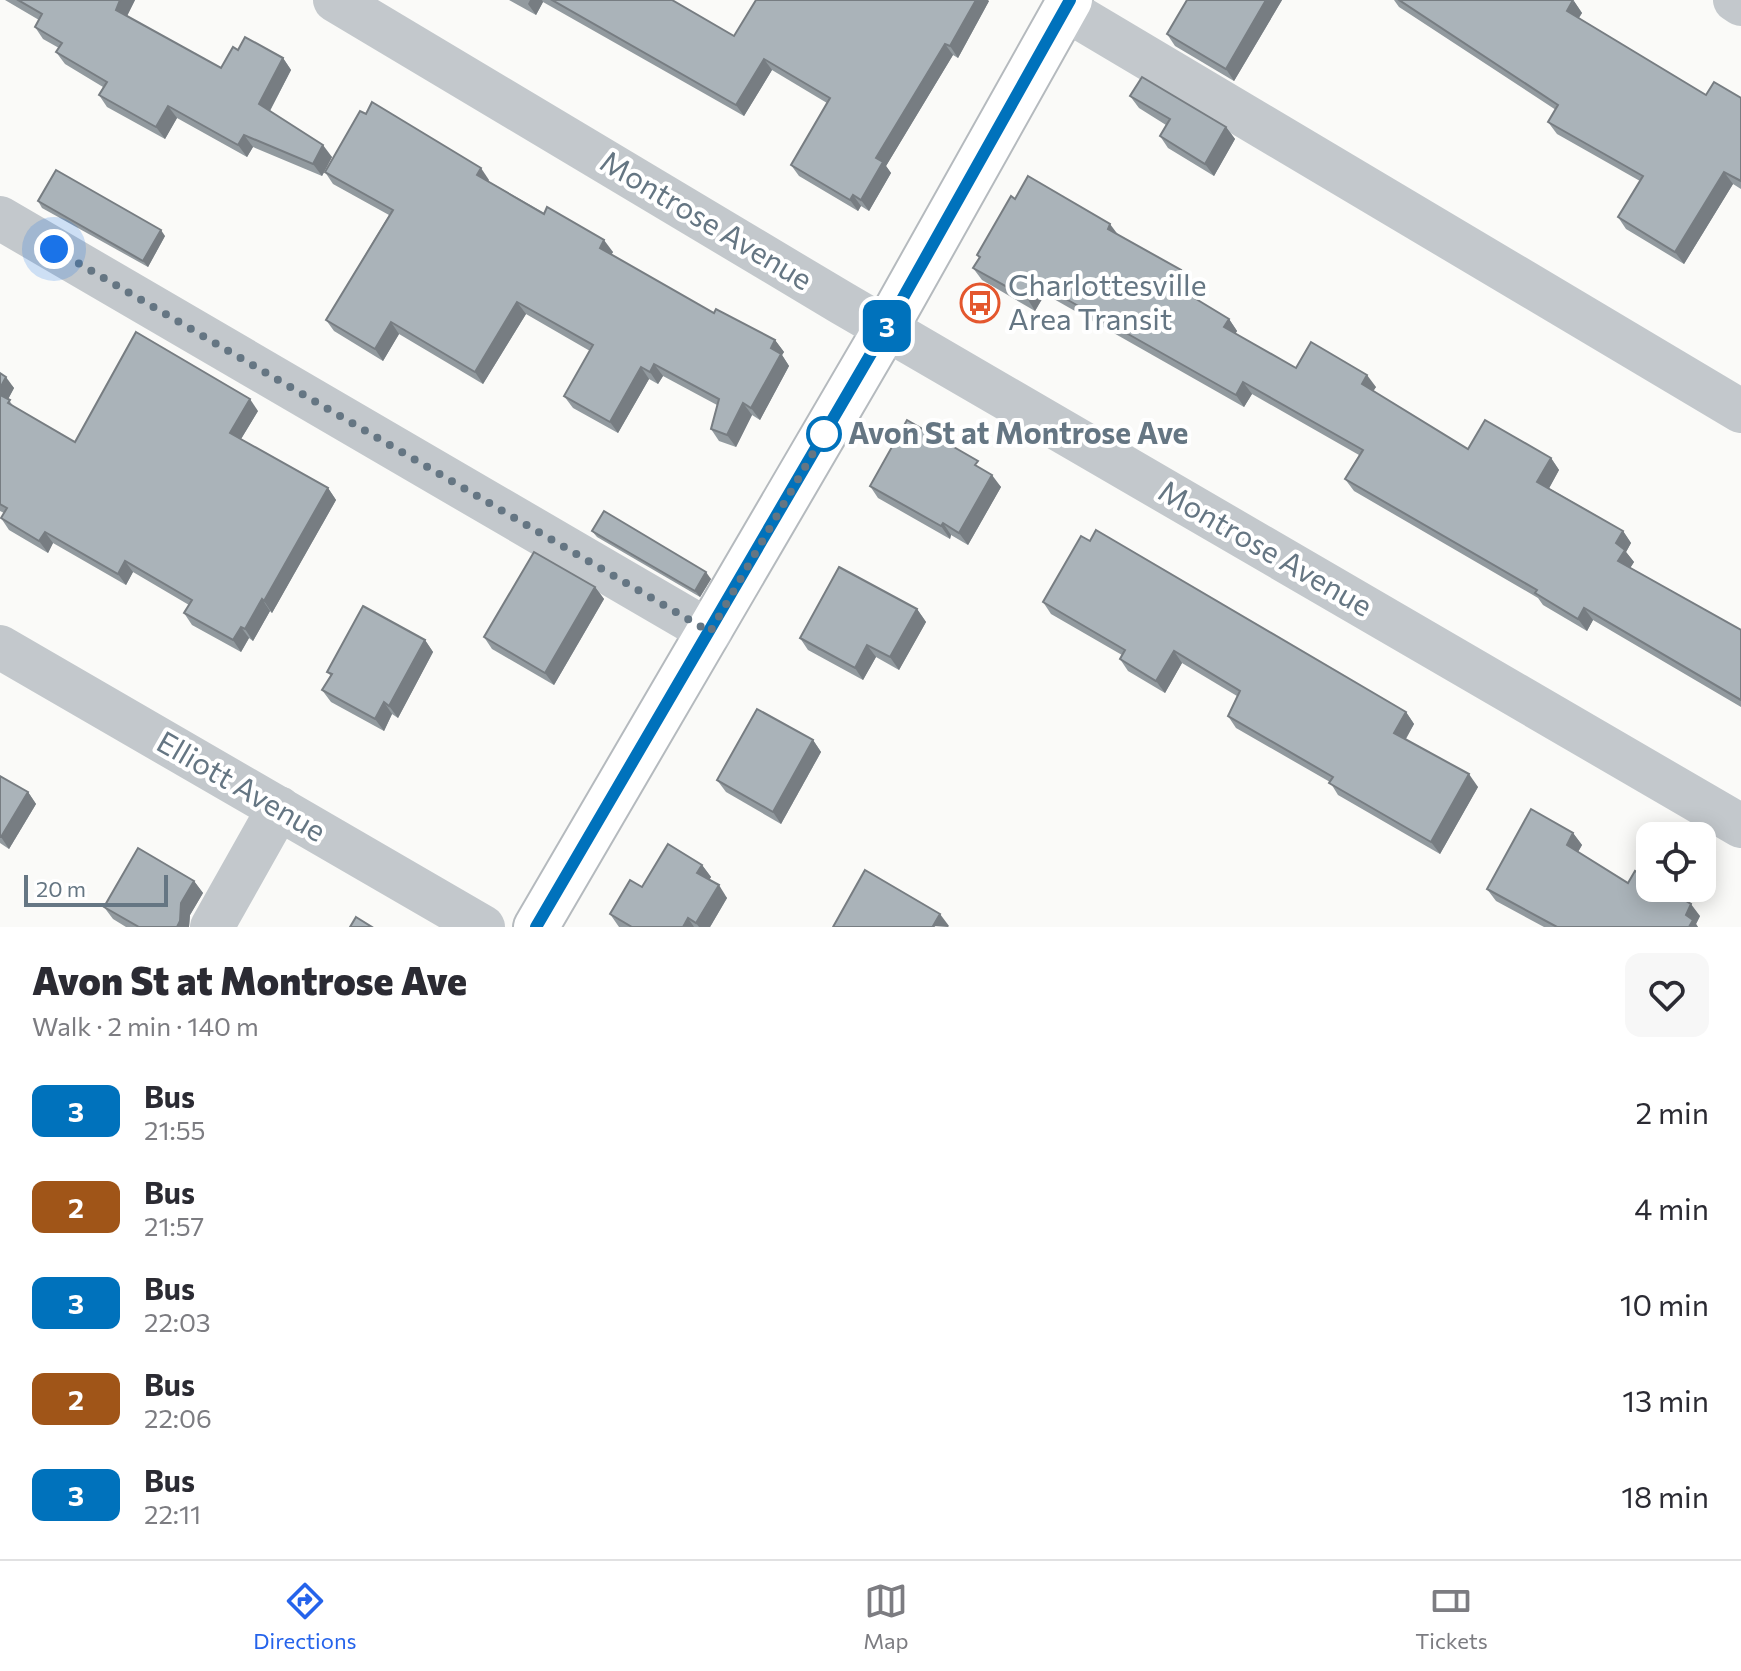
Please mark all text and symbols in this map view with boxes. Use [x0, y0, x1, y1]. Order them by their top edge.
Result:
street label: Montrose Avenue [595, 141, 820, 297]
your location [34, 229, 74, 269]
place label: Charlottesville Area Transit [1008, 265, 1206, 336]
bus stop icon: Charlottesville Area Transit [959, 282, 1001, 324]
line badge: 3 [861, 300, 913, 352]
text: 3 [879, 309, 895, 343]
place label: Avon St at Montrose Ave [848, 413, 1188, 450]
marker: Avon St at Montrose Ave [807, 417, 841, 451]
street label: Montrose Avenue [1153, 471, 1380, 623]
street label: Elliott Avenue [151, 722, 333, 848]
map controls [1636, 822, 1716, 902]
button: locate [1636, 822, 1716, 902]
scale bar [24, 871, 168, 907]
text: 20 m [36, 875, 86, 902]
button: heart [1625, 953, 1709, 1037]
text: Avon St at Montrose Ave [32, 956, 467, 1003]
text: Walk · 2 min · 140 m [32, 1010, 259, 1041]
text: Bus [144, 1077, 195, 1114]
text: 2 min [1636, 1093, 1709, 1130]
text: 3 [68, 1094, 84, 1128]
text: 21:55 [144, 1114, 206, 1145]
text: Bus [144, 1173, 195, 1210]
text: 4 min [1634, 1189, 1709, 1226]
text: 2 [68, 1190, 84, 1224]
text: 21:57 [144, 1210, 204, 1241]
text: Bus [144, 1269, 195, 1306]
text: 10 min [1620, 1285, 1709, 1322]
text: 3 [68, 1286, 84, 1320]
text: 22:03 [144, 1306, 211, 1337]
text: Bus [144, 1365, 195, 1402]
text: 13 min [1622, 1381, 1709, 1418]
text: 2 [68, 1382, 84, 1416]
text: 22:06 [144, 1402, 212, 1433]
text: Bus [144, 1461, 195, 1498]
text: 18 min [1621, 1477, 1709, 1514]
text: 3 [68, 1478, 84, 1512]
text: 22:11 [144, 1498, 201, 1529]
tab: Directions [253, 1579, 357, 1654]
tab: Map [863, 1579, 909, 1654]
tab: Tickets [1415, 1579, 1488, 1654]

